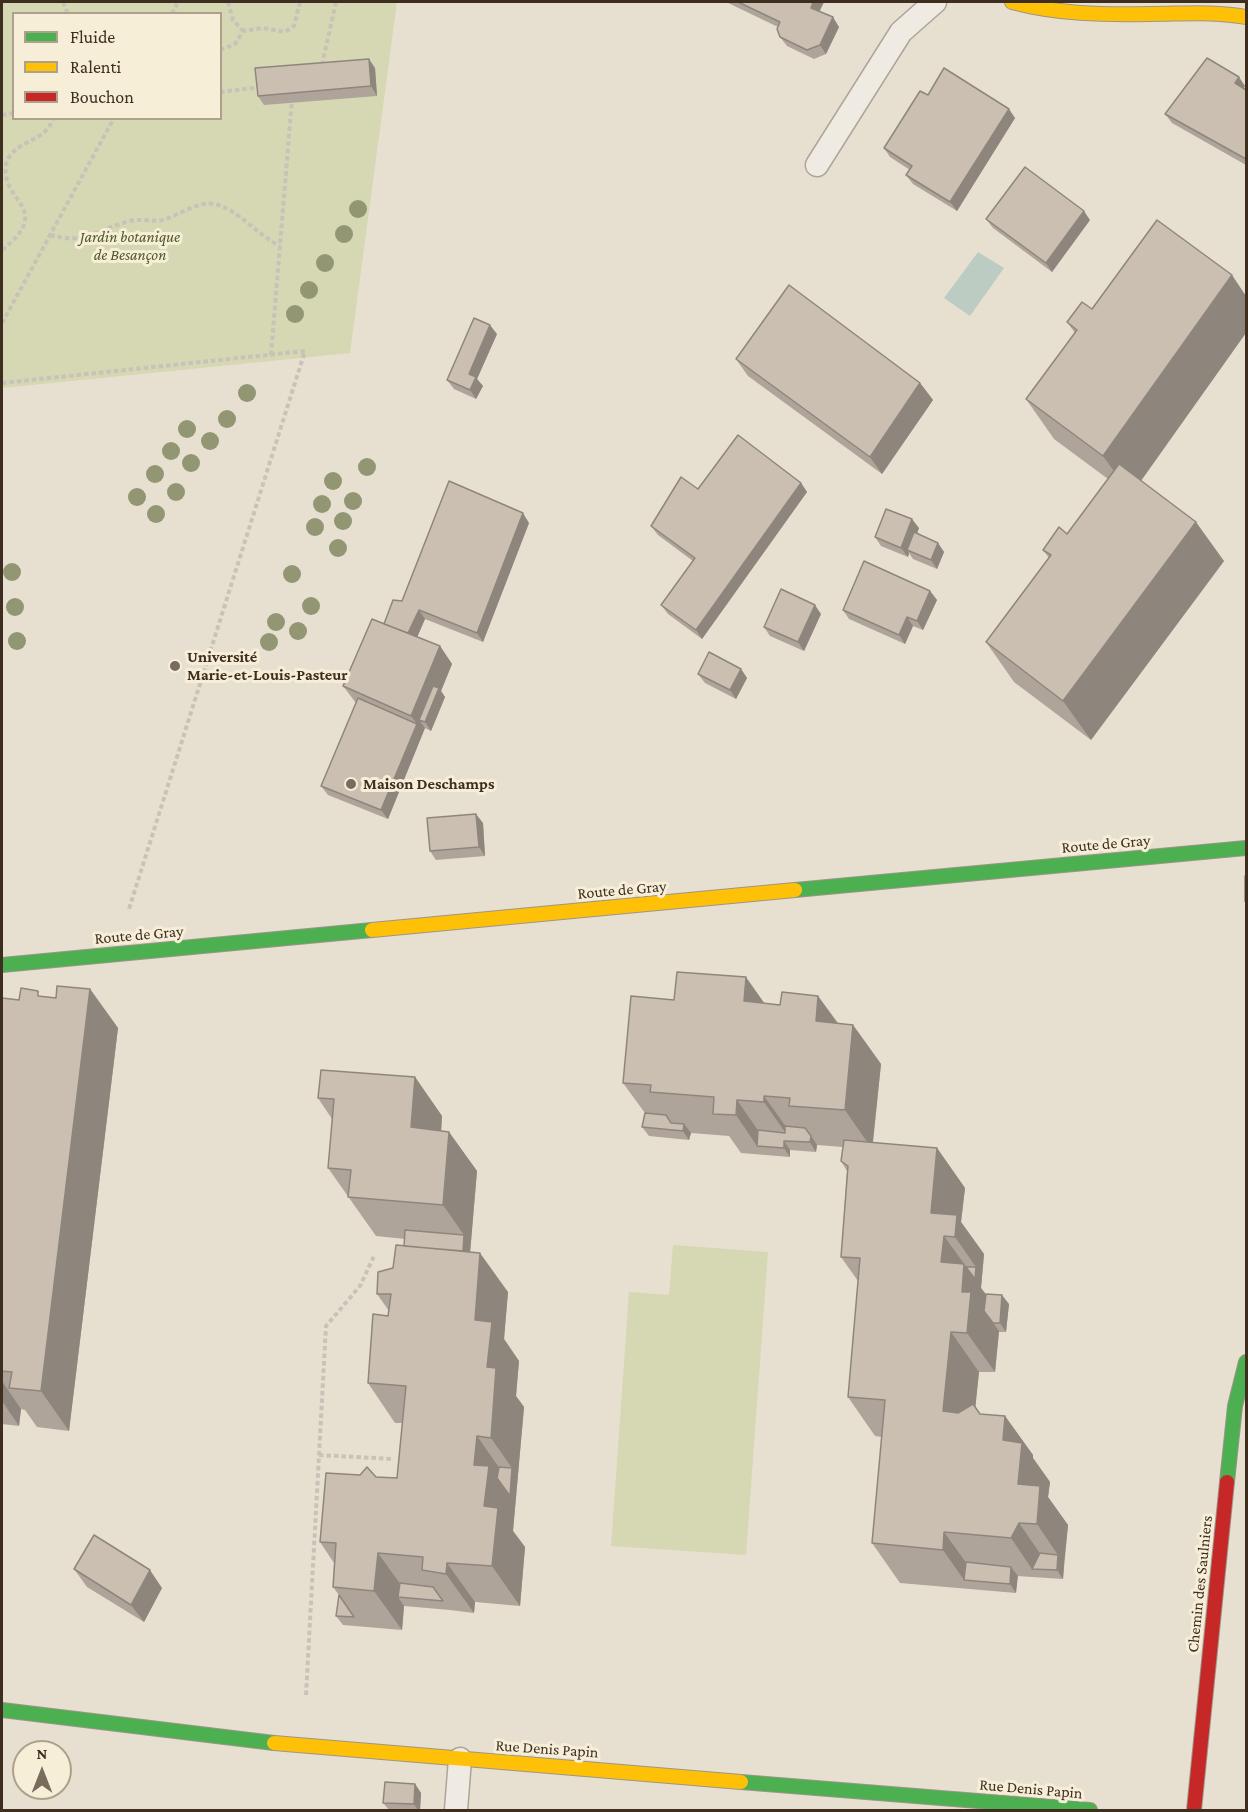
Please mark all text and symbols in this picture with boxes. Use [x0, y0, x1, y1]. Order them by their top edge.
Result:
legend [12, 12, 222, 120]
text: Fluide [70, 27, 115, 47]
text: Ralenti [70, 57, 121, 77]
text: Bouchon [70, 87, 134, 107]
park label: Jardin botanique de Besançon [80, 227, 180, 265]
place label: Université Marie-et-Louis-Pasteur [187, 647, 348, 685]
marker: Université Marie-et-Louis-Pasteur [168, 659, 182, 673]
place label: Maison Deschamps [363, 774, 494, 794]
marker: Maison Deschamps [344, 777, 358, 791]
street label: Route de Gray [1061, 831, 1151, 857]
street label: Route de Gray [577, 877, 667, 903]
street label: Route de Gray [94, 922, 184, 948]
street label: Chemin des Saulniers [1183, 1515, 1217, 1653]
street label: Rue Denis Papin [495, 1736, 599, 1762]
north arrow [12, 1740, 72, 1800]
text: N [37, 1745, 47, 1762]
street label: Rue Denis Papin [979, 1775, 1083, 1803]

